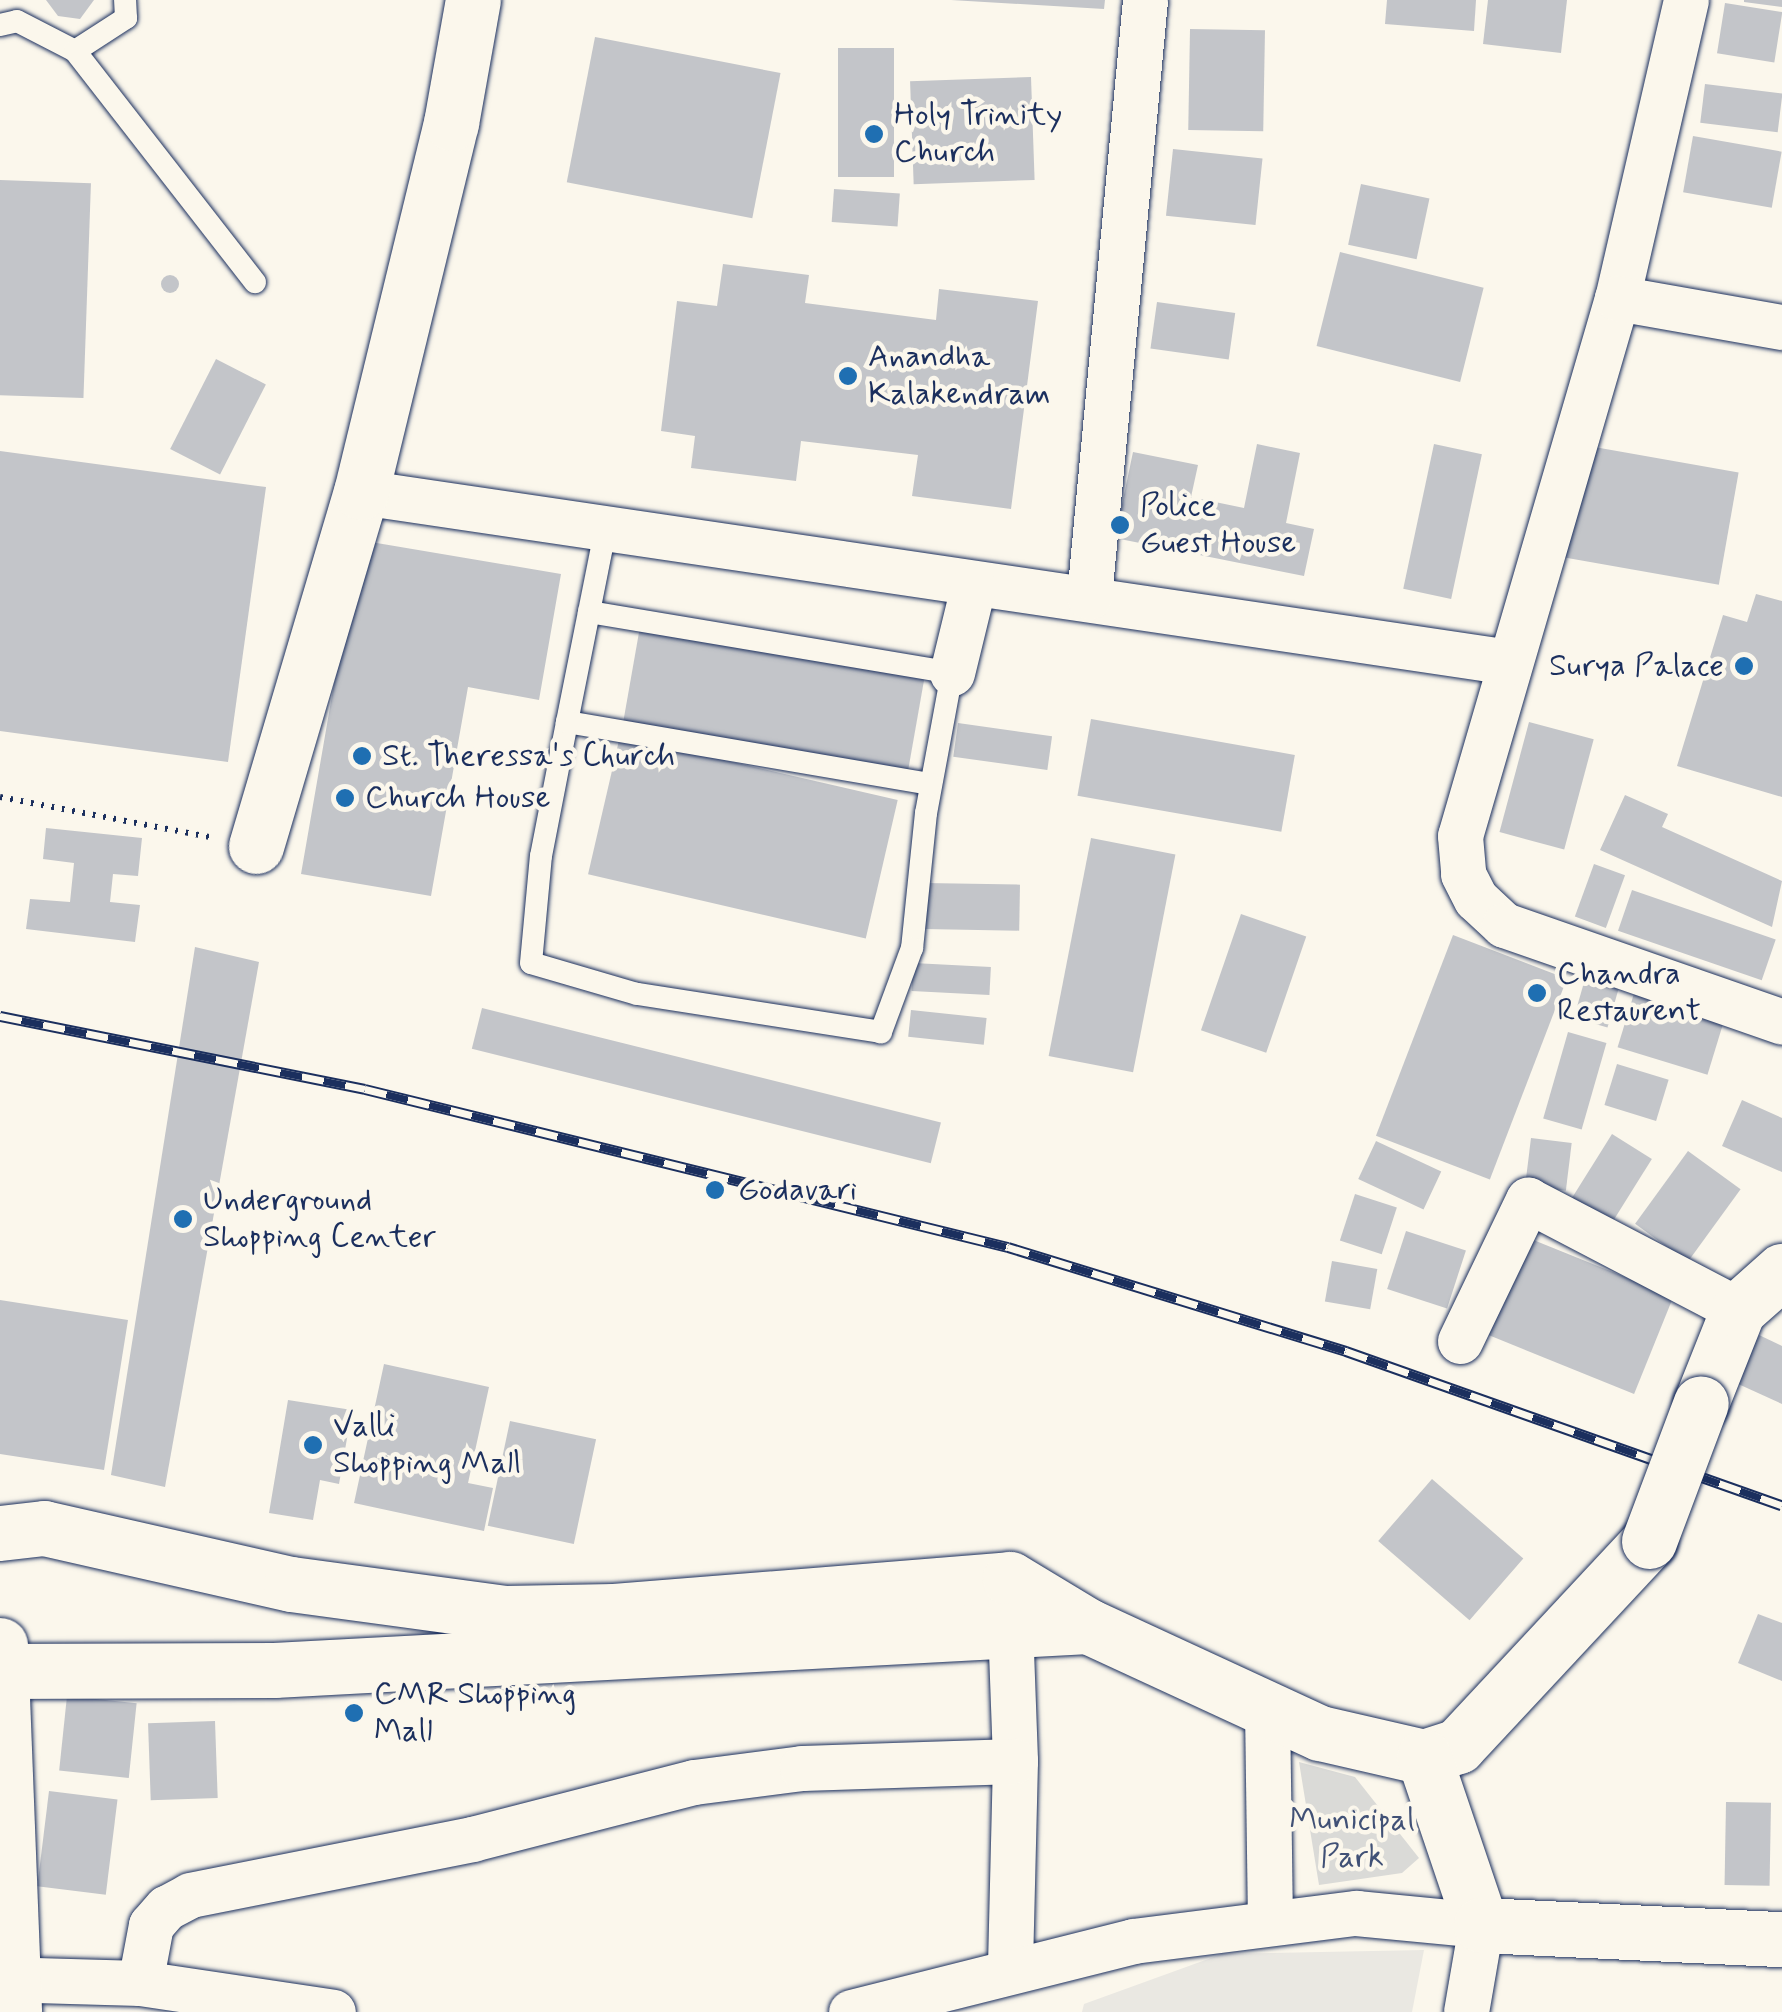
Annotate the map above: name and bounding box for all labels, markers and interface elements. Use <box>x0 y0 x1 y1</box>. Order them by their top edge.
place label: Holy Trinity Church <box>894 97 1062 172</box>
marker: Holy Trinity Church <box>863 123 885 145</box>
place label: Anandha Kalakendram <box>868 339 1050 414</box>
marker: Anandha Kalakendram <box>837 365 859 387</box>
place label: Police Guest House <box>1140 488 1296 563</box>
marker: Police Guest House <box>1109 514 1131 536</box>
place label: Surya Palace <box>1553 647 1724 685</box>
marker: Surya Palace <box>1733 655 1755 677</box>
place label: St. Theressa's Church <box>382 737 683 775</box>
marker: St. Theressa's Church <box>351 745 373 767</box>
place label: Church House <box>365 779 550 817</box>
marker: Church House <box>334 787 356 809</box>
place label: Chandra Restaurent <box>1557 956 1701 1031</box>
marker: Chandra Restaurent <box>1526 982 1548 1004</box>
place label: Godavari <box>738 1171 857 1209</box>
marker: Godavari <box>702 1177 728 1203</box>
place label: Underground Shopping Center <box>203 1182 430 1257</box>
marker: Underground Shopping Center <box>172 1208 194 1230</box>
place label: Valli Shopping Mall <box>333 1408 519 1483</box>
marker: Valli Shopping Mall <box>302 1434 324 1456</box>
place label: CMR Shopping Mall <box>374 1676 576 1751</box>
marker: CMR Shopping Mall <box>343 1702 365 1724</box>
park label: Municipal Park <box>1289 1802 1415 1877</box>

